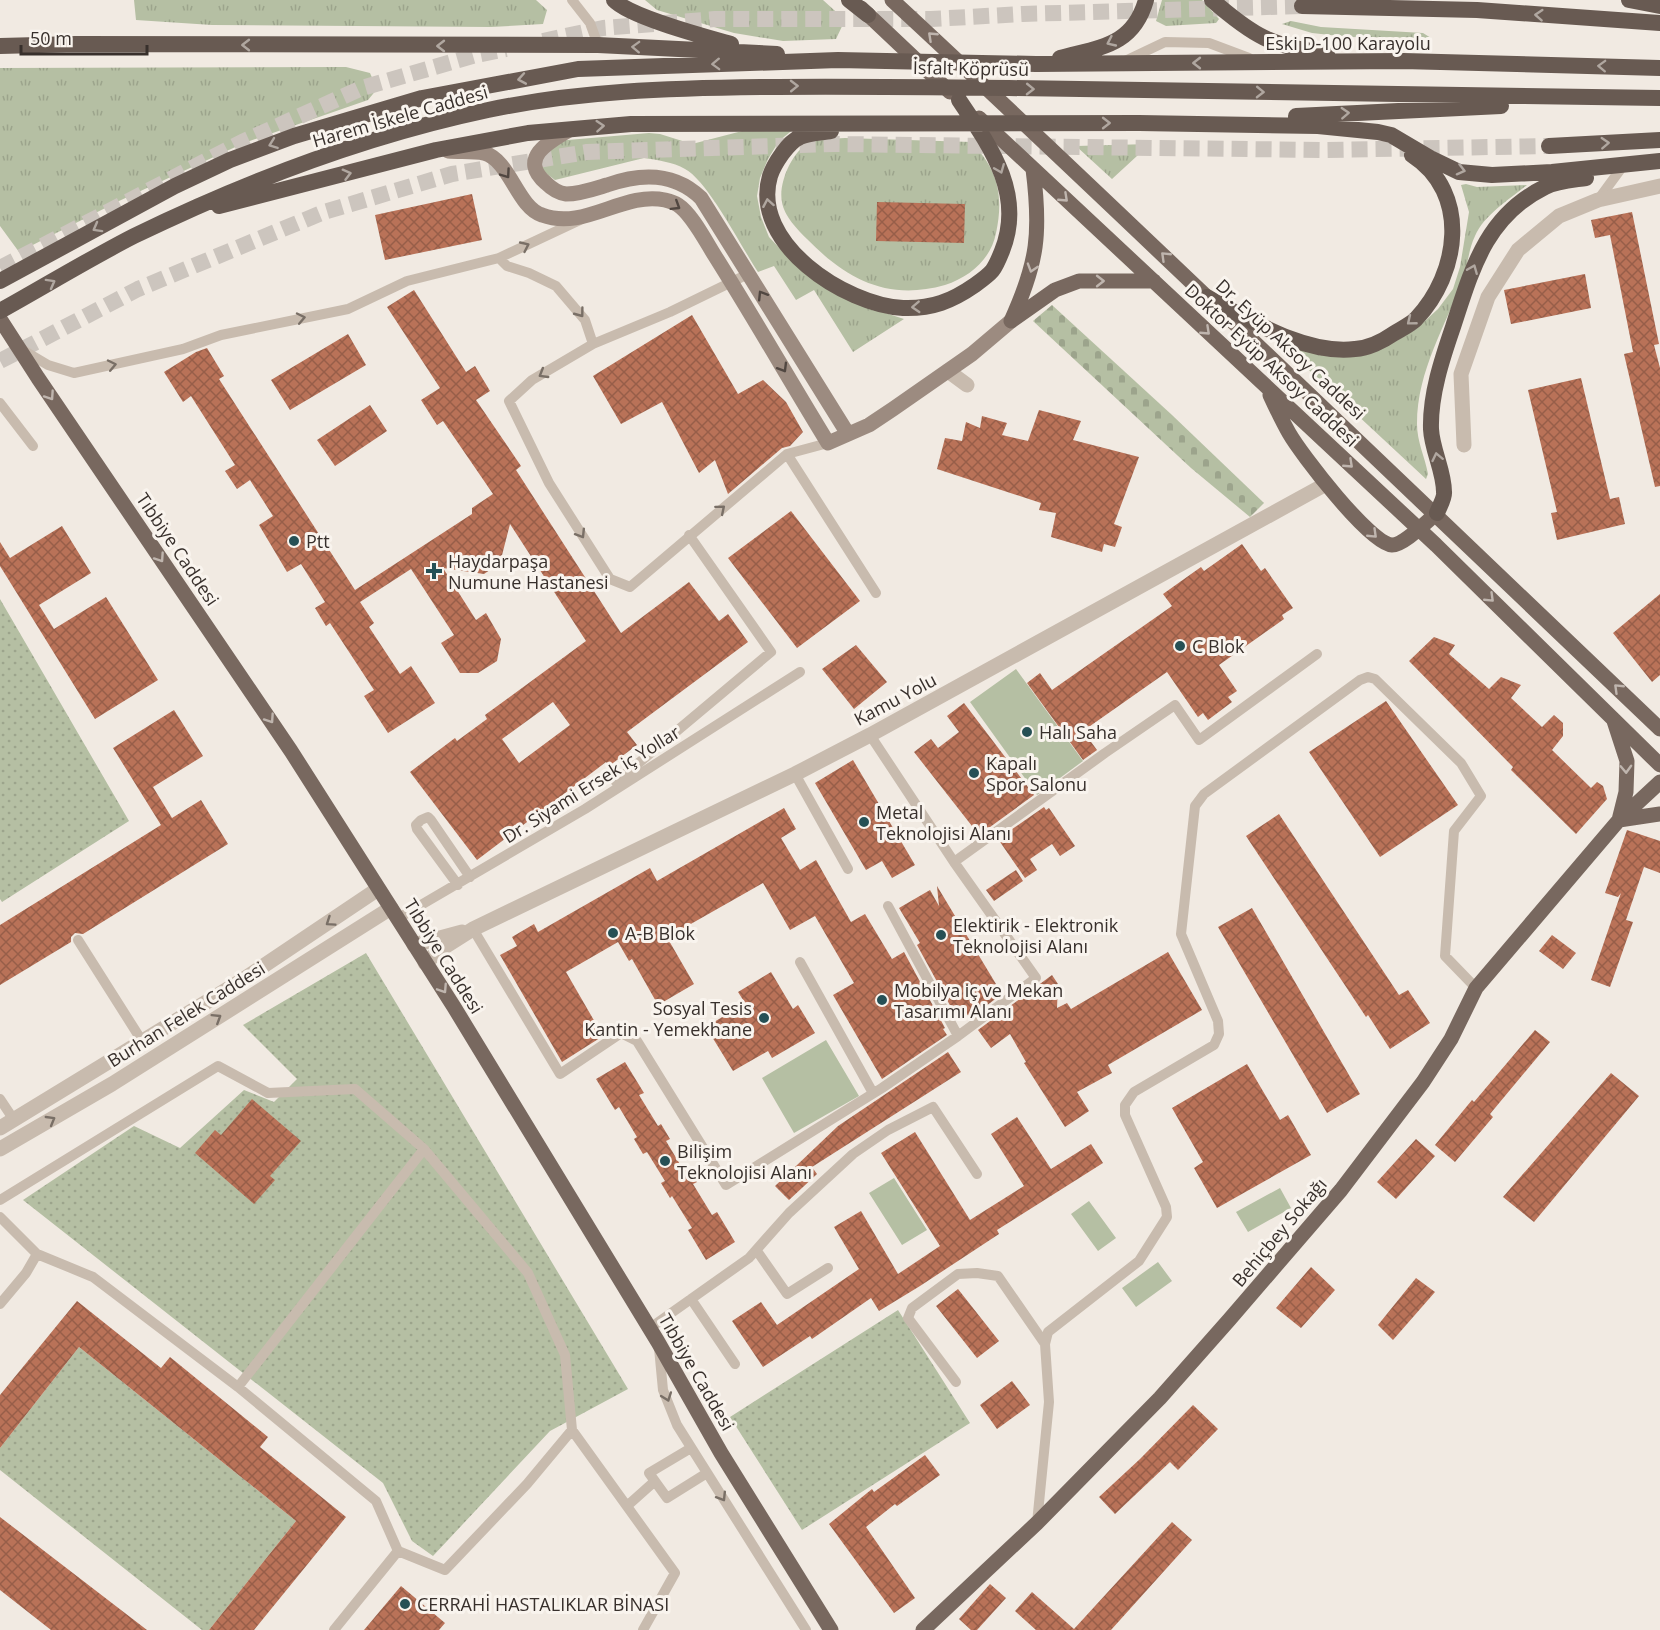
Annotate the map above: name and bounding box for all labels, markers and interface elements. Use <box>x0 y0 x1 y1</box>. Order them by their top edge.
one-way arrow <box>1534 8 1543 21</box>
scale bar <box>21 18 147 56</box>
text: 50 m <box>30 26 72 50</box>
street label: Eski D-100 Karayolu <box>1265 31 1431 55</box>
one-way arrow <box>928 32 938 43</box>
one-way arrow <box>1106 35 1117 47</box>
one-way arrow <box>242 39 251 51</box>
one-way arrow <box>437 40 446 52</box>
one-way arrow <box>632 40 641 53</box>
street label: İsfalt Köprüsü <box>913 55 1029 81</box>
one-way arrow <box>1192 57 1201 69</box>
one-way arrow <box>712 58 721 71</box>
one-way arrow <box>1597 60 1606 72</box>
one-way arrow <box>517 72 527 85</box>
street label: Harem İskele Caddesi <box>310 79 490 153</box>
one-way arrow <box>790 80 799 92</box>
one-way arrow <box>1025 83 1034 95</box>
one-way arrow <box>1255 86 1264 99</box>
one-way arrow <box>1340 107 1349 120</box>
one-way arrow <box>1102 117 1111 129</box>
one-way arrow <box>596 120 605 133</box>
one-way arrow <box>268 136 279 149</box>
one-way arrow <box>1600 137 1609 150</box>
one-way arrow <box>993 162 1005 173</box>
one-way arrow <box>1456 163 1466 176</box>
one-way arrow <box>499 168 510 179</box>
one-way arrow <box>341 169 352 181</box>
one-way arrow <box>1057 190 1068 201</box>
one-way arrow <box>762 198 775 208</box>
one-way arrow <box>670 199 681 210</box>
one-way arrow <box>93 221 103 232</box>
one-way arrow <box>518 241 529 253</box>
one-way arrow <box>1162 253 1173 264</box>
one-way arrow <box>1027 262 1039 273</box>
one-way arrow <box>1466 264 1478 275</box>
street label: Dr. Eyüp Aksoy Caddesi <box>1211 273 1371 425</box>
one-way arrow <box>1096 275 1105 287</box>
street label: Doktor Eyüp Aksoy Caddesi <box>1180 278 1364 452</box>
one-way arrow <box>45 279 55 290</box>
one-way arrow <box>757 291 769 301</box>
one-way arrow <box>911 301 920 314</box>
one-way arrow <box>572 307 583 318</box>
one-way arrow <box>295 312 305 325</box>
one-way arrow <box>1407 314 1418 325</box>
one-way arrow <box>1200 324 1210 335</box>
one-way arrow <box>106 359 116 372</box>
one-way arrow <box>775 362 787 372</box>
one-way arrow <box>539 367 549 378</box>
one-way arrow <box>43 390 54 401</box>
one-way arrow <box>1432 452 1445 462</box>
one-way arrow <box>1342 457 1353 468</box>
street label: Tıbbiye Caddesi <box>131 488 225 610</box>
one-way arrow <box>714 505 725 516</box>
one-way arrow <box>574 527 585 538</box>
one-way arrow <box>1366 527 1377 538</box>
place label: Ptt <box>306 529 330 553</box>
marker: Ptt <box>287 534 301 548</box>
place label: Haydarpaşa Numune Hastanesi <box>448 549 609 594</box>
one-way arrow <box>153 551 164 562</box>
marker: Haydarpaşa Numune Hastanesi <box>425 562 443 580</box>
one-way arrow <box>1483 591 1494 602</box>
place label: C Blok <box>1192 634 1245 658</box>
marker: C Blok <box>1173 639 1187 653</box>
street label: Kamu Yolu <box>850 667 940 731</box>
one-way arrow <box>1614 684 1624 695</box>
one-way arrow <box>263 712 274 723</box>
street label: Dr. Siyami Ersek iç Yollar <box>498 719 685 848</box>
place label: Halı Saha <box>1039 720 1117 744</box>
marker: Halı Saha <box>1020 725 1034 739</box>
place label: Kapalı Spor Salonu <box>986 751 1087 796</box>
one-way arrow <box>1620 764 1633 773</box>
marker: Kapalı Spor Salonu <box>967 766 981 780</box>
place label: Metal Teknolojisi Alanı <box>876 800 1011 845</box>
marker: Metal Teknolojisi Alanı <box>857 815 871 829</box>
street label: Tıbbiye Caddesi <box>399 894 489 1018</box>
place label: Elektirik - Elektronik Teknolojisi Alanı <box>953 913 1119 958</box>
one-way arrow <box>326 914 336 926</box>
place label: A-B Blok <box>625 921 695 945</box>
marker: A-B Blok <box>606 926 620 940</box>
marker: Elektirik - Elektronik Teknolojisi Alanı <box>934 928 948 942</box>
street label: Burhan Felek Caddesi <box>103 956 269 1072</box>
place label: Mobilya iç ve Mekan Tasarımı Alanı <box>894 978 1063 1023</box>
one-way arrow <box>435 983 447 993</box>
marker: Mobilya iç ve Mekan Tasarımı Alanı <box>875 993 889 1007</box>
place label: Sosyal Tesis Kantin - Yemekhane <box>584 996 752 1041</box>
marker: Sosyal Tesis Kantin - Yemekhane <box>757 1011 771 1025</box>
one-way arrow <box>210 1014 221 1025</box>
one-way arrow <box>44 1116 55 1127</box>
place label: Bilişim Teknolojisi Alanı <box>677 1139 812 1184</box>
marker: Bilişim Teknolojisi Alanı <box>658 1154 672 1168</box>
street label: Behiçbey Sokağı <box>1226 1172 1332 1292</box>
street label: Tıbbiye Caddesi <box>654 1309 740 1435</box>
one-way arrow <box>659 1392 672 1402</box>
one-way arrow <box>715 1491 727 1501</box>
place label: CERRAHİ HASTALIKLAR BİNASI <box>417 1592 669 1616</box>
marker: CERRAHİ HASTALIKLAR BİNASI <box>398 1597 412 1611</box>

